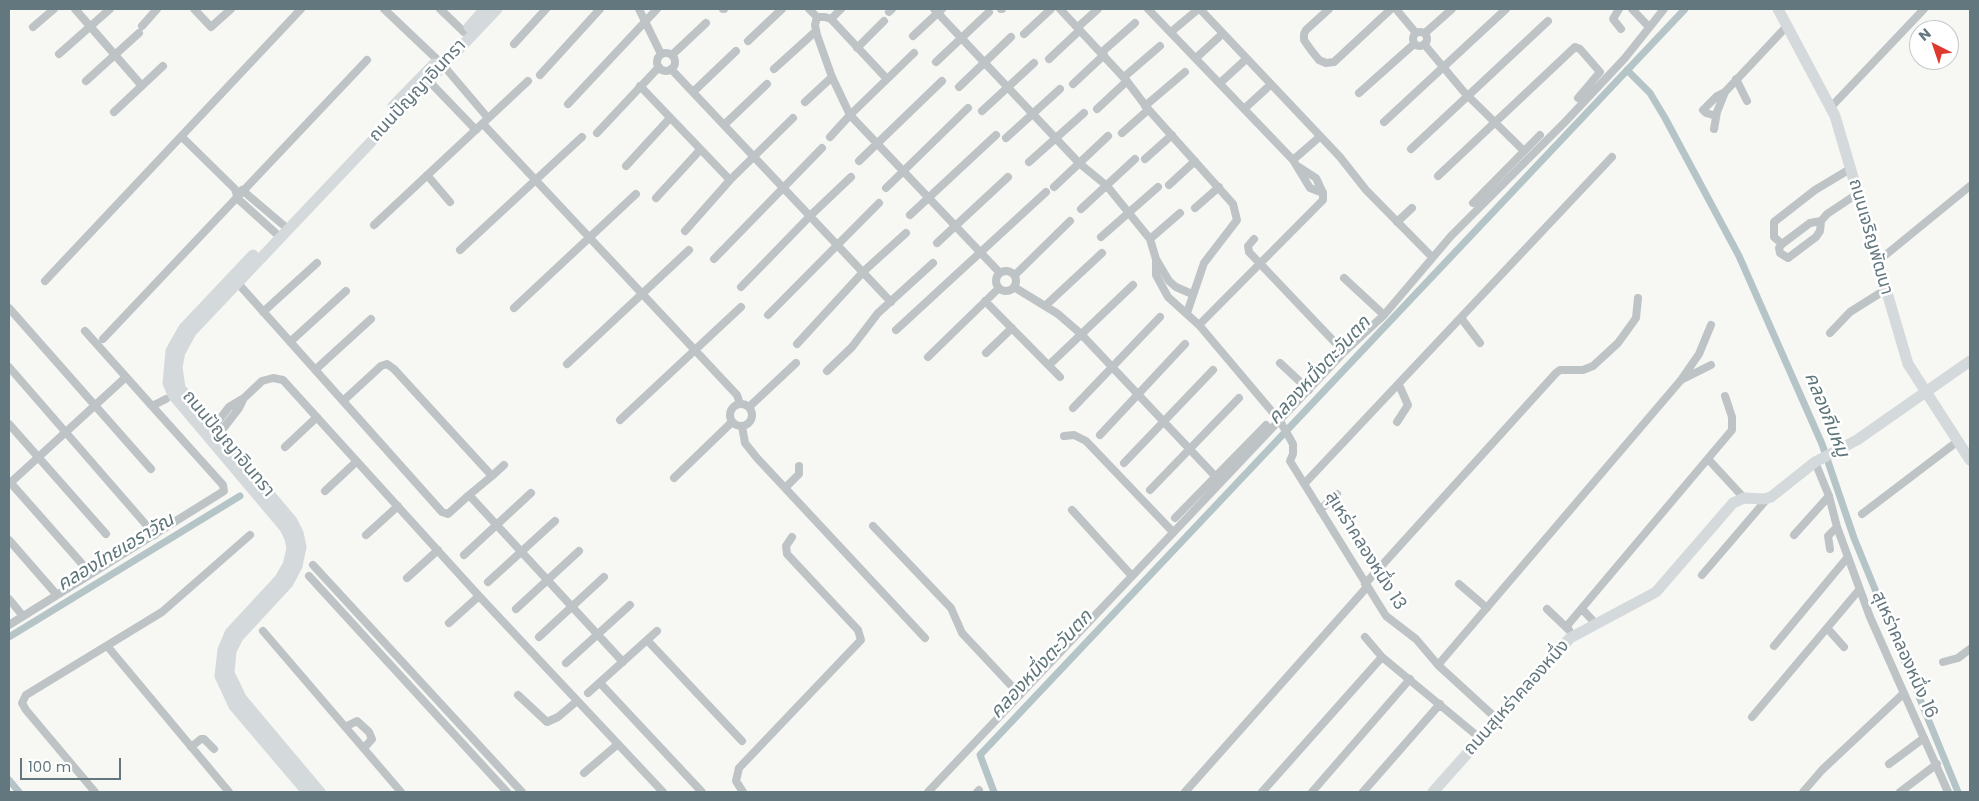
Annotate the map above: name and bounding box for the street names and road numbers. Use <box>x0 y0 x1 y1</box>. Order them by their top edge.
street label: ถนนปัญญาอินทรา <box>365 35 471 147</box>
street label: ถนนเจริญพัฒนา <box>1843 177 1897 297</box>
street label: ถนนปัญญาอินทรา <box>177 386 279 502</box>
street label: สุเหร่าคลองหนึ่ง 13 <box>1320 488 1410 614</box>
street label: สุเหร่าคลองหนึ่ง 16 <box>1866 588 1942 722</box>
street label: ถนนสุเหร่าคลองหนึ่ง <box>1460 636 1574 760</box>

